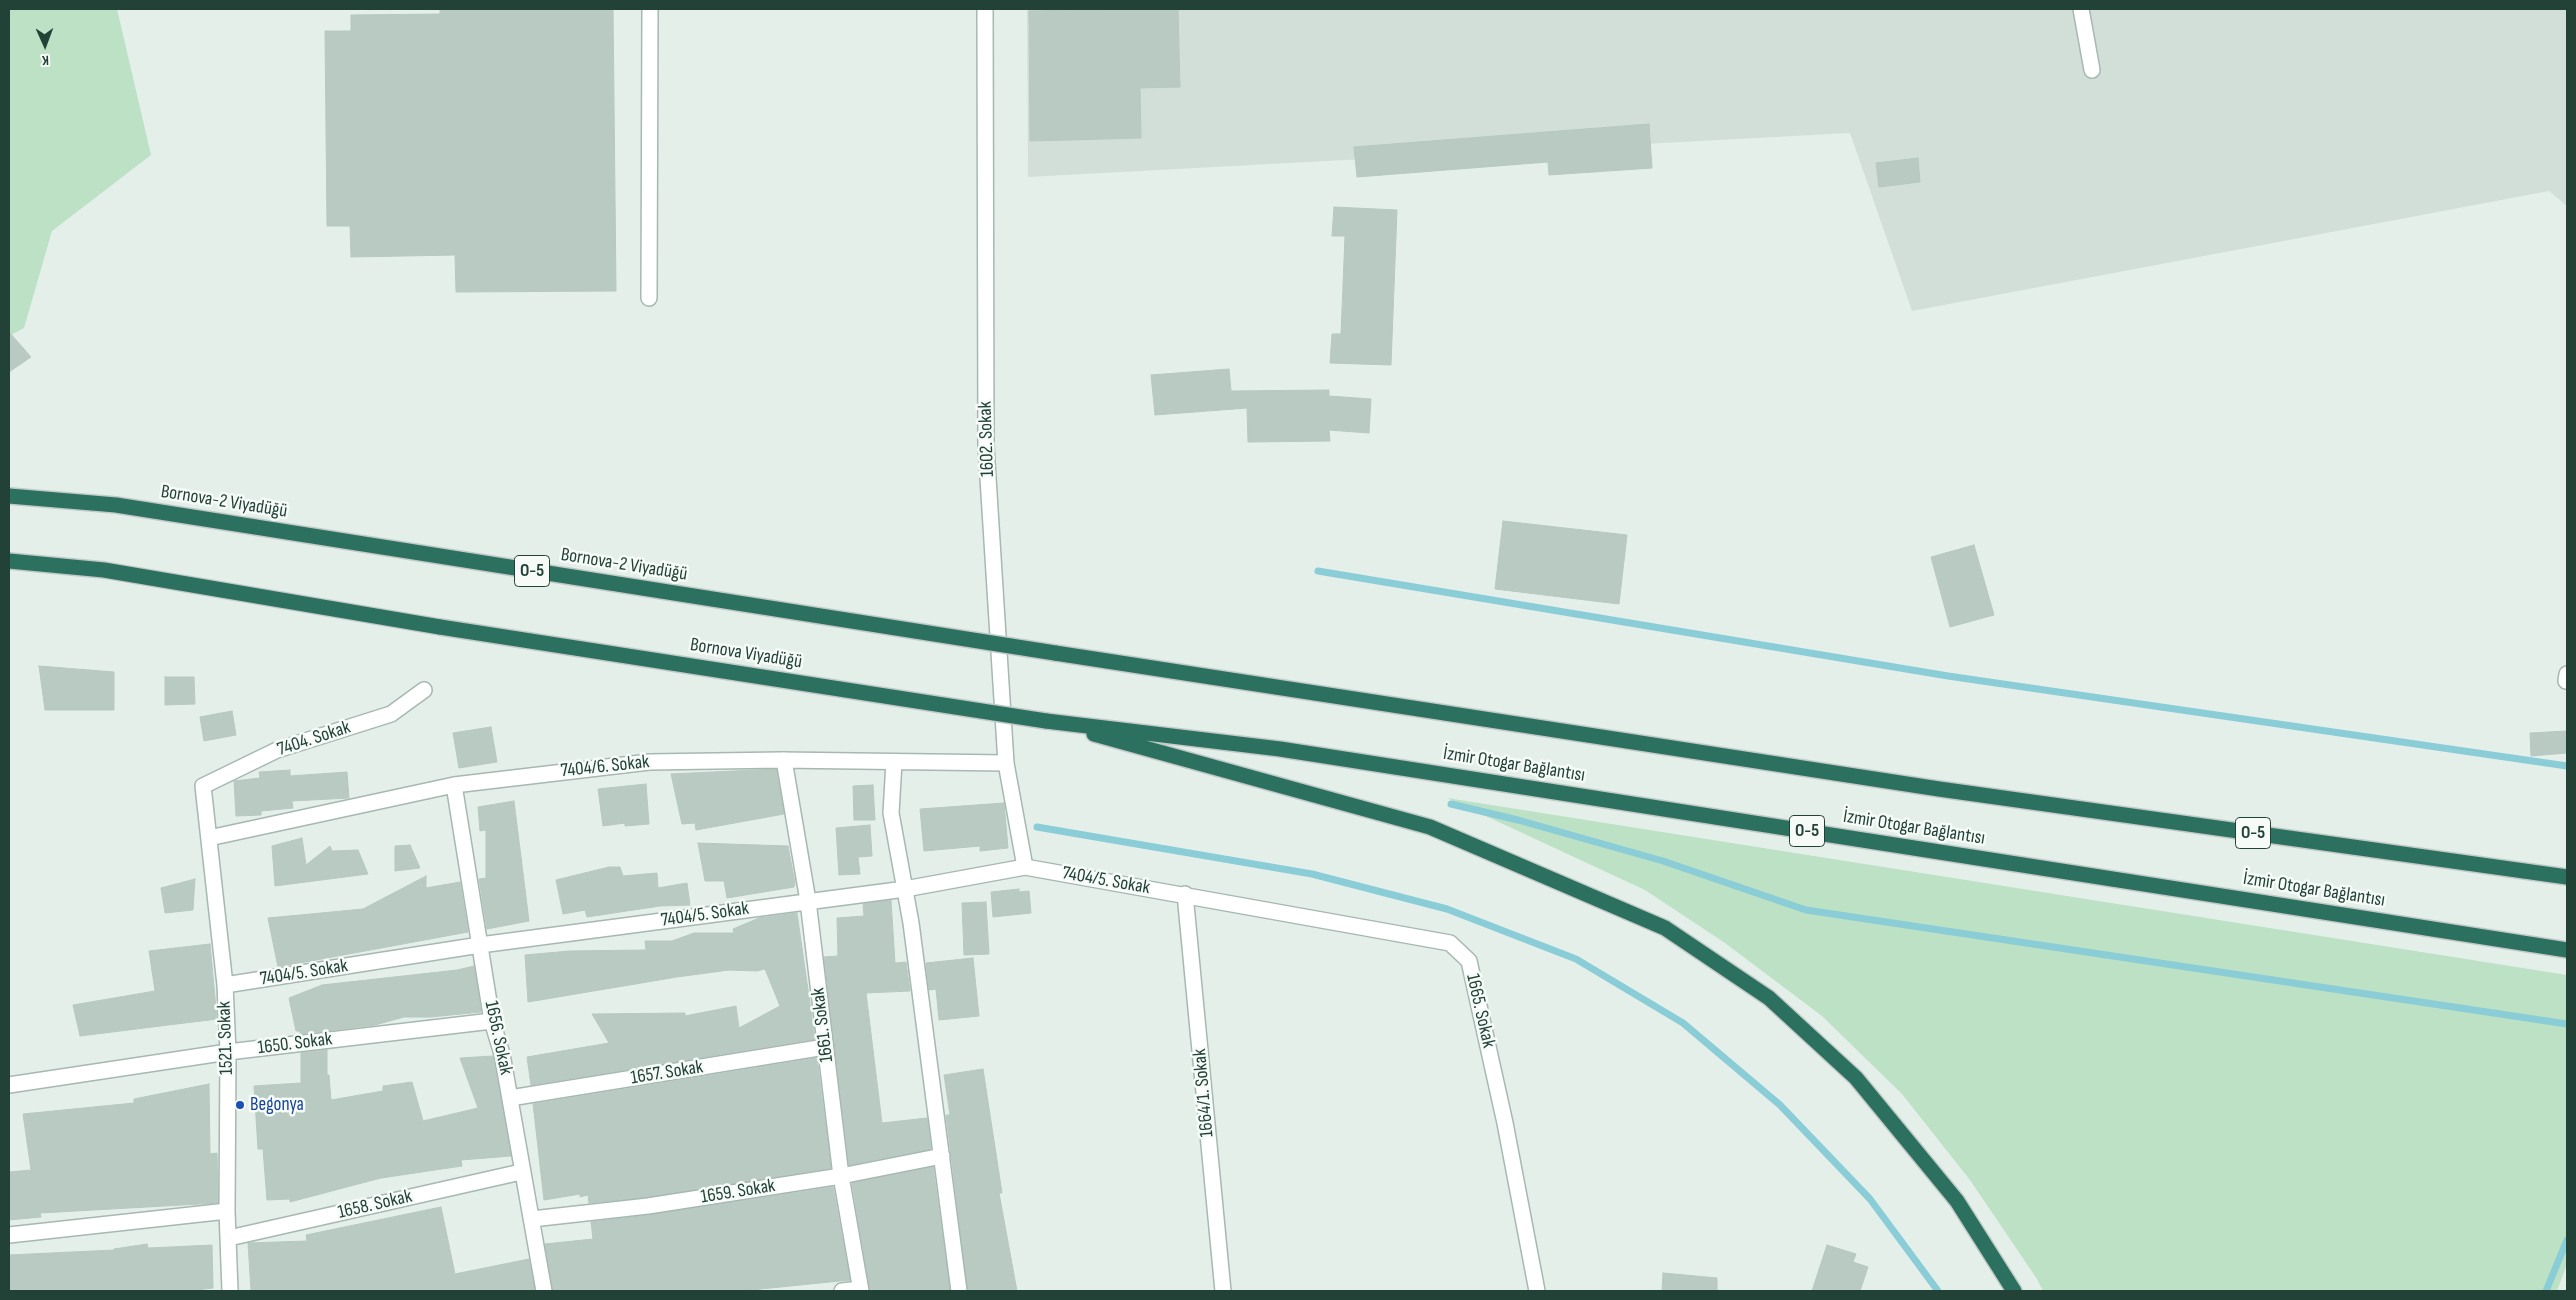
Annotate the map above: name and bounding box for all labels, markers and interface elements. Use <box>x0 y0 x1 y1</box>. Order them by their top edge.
north arrow <box>20 20 70 70</box>
text: K <box>42 52 49 69</box>
street label: 1602. Sokak <box>974 401 1000 477</box>
street label: Bornova-2 Viyadüğü <box>159 481 289 523</box>
street label: Bornova-2 Viyadüğü <box>559 544 689 586</box>
road number: O-5 <box>514 556 550 586</box>
street label: Bornova Viyadüğü <box>688 634 804 674</box>
street label: 7404. Sokak <box>275 717 353 761</box>
street label: İzmir Otogar Bağlantısı <box>1442 743 1586 787</box>
street label: 7404/6. Sokak <box>560 751 650 783</box>
street label: İzmir Otogar Bağlantısı <box>1842 806 1986 850</box>
road number: O-5 <box>1790 816 1824 846</box>
road number: O-5 <box>2236 818 2270 848</box>
street label: 7404/5. Sokak <box>1060 862 1152 900</box>
street label: İzmir Otogar Bağlantısı <box>2242 868 2386 912</box>
street label: 7404/5. Sokak <box>660 898 750 932</box>
street label: 7404/5. Sokak <box>258 955 350 991</box>
street label: 1665. Sokak <box>1460 972 1500 1050</box>
street label: 1661. Sokak <box>807 986 839 1064</box>
street label: 1656. Sokak <box>479 999 517 1077</box>
street label: 1521. Sokak <box>213 1001 239 1075</box>
street label: 1650. Sokak <box>256 1028 334 1060</box>
street label: 1664/1. Sokak <box>1189 1048 1219 1138</box>
street label: 1657. Sokak <box>629 1056 705 1090</box>
place label: Begonya <box>250 1094 304 1116</box>
marker: Begonya <box>234 1099 246 1111</box>
street label: 1659. Sokak <box>699 1175 777 1209</box>
street label: 1658. Sokak <box>336 1185 414 1225</box>

